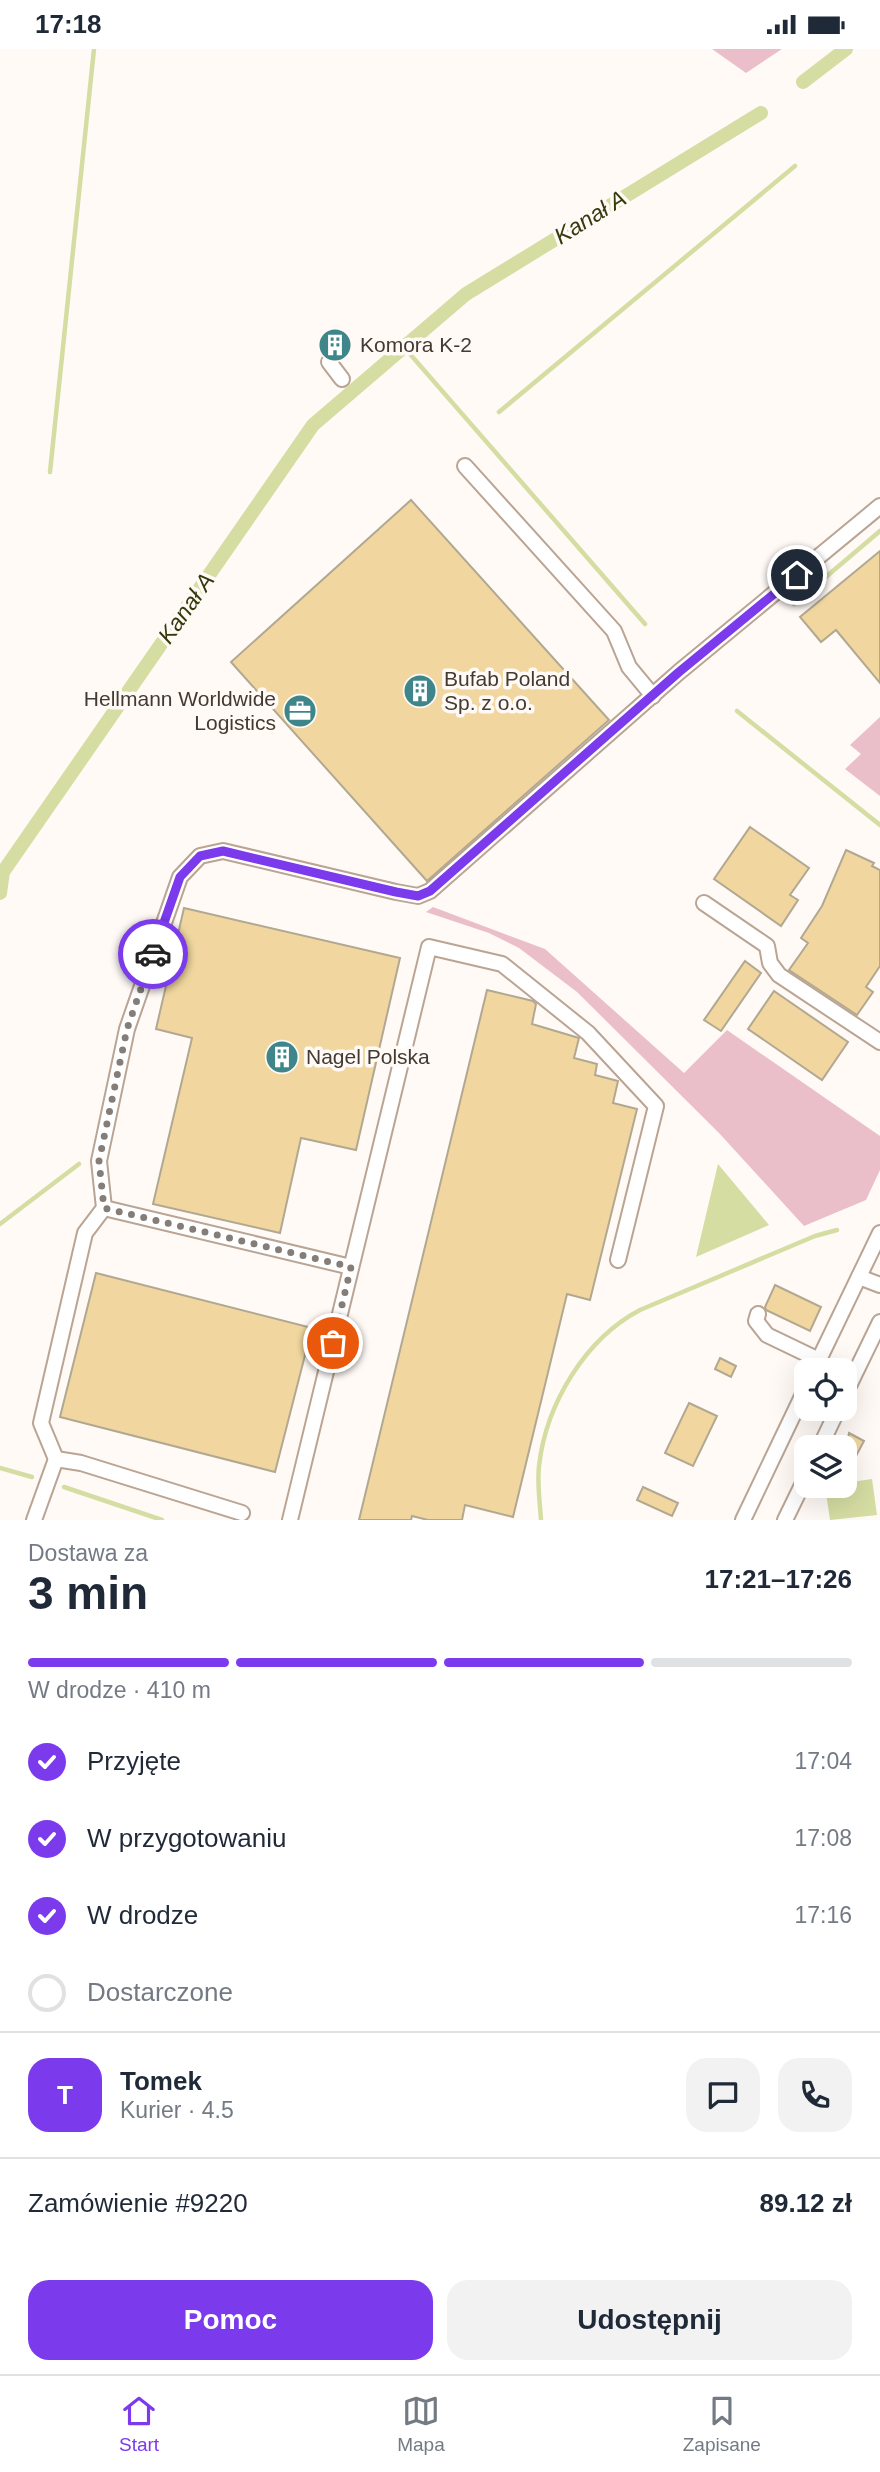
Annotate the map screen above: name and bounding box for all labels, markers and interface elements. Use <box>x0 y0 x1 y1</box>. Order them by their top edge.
text: 17:18 <box>35 9 102 39</box>
water label: Kanał A <box>549 185 631 249</box>
building icon: Komora K-2 <box>316 326 354 364</box>
place label: Komora K-2 <box>360 333 472 356</box>
pin <box>767 545 827 605</box>
icon: home <box>778 556 816 594</box>
water label: Kanał A <box>152 568 220 648</box>
place label: Bufab Poland Sp. z o.o. <box>444 667 570 714</box>
building icon: Bufab Poland Sp. z o.o. <box>401 672 439 710</box>
place label: Hellmann Worldwide Logistics <box>84 687 276 734</box>
office icon: Hellmann Worldwide Logistics <box>281 692 319 730</box>
courier <box>118 919 188 989</box>
icon: car <box>134 935 172 973</box>
building icon: Nagel Polska <box>263 1038 301 1076</box>
place label: Nagel Polska <box>306 1045 430 1068</box>
pin <box>303 1313 363 1373</box>
icon: bag <box>314 1324 352 1362</box>
map controls <box>794 1358 857 1498</box>
button: locate <box>794 1358 857 1421</box>
button: layers <box>794 1435 857 1498</box>
text: Dostawa za <box>28 1540 148 1566</box>
text: 17:21–17:26 <box>705 1564 852 1594</box>
text: 3 min <box>28 1567 148 1619</box>
text: W drodze · 410 m <box>28 1677 211 1703</box>
icon: check <box>28 1743 66 1781</box>
text: Przyjęte <box>87 1746 181 1776</box>
text: 17:04 <box>794 1748 852 1774</box>
icon: check <box>28 1820 66 1858</box>
text: W przygotowaniu <box>87 1823 286 1853</box>
text: 17:08 <box>794 1825 852 1851</box>
icon: check <box>28 1897 66 1935</box>
text: W drodze <box>87 1900 198 1930</box>
text: 17:16 <box>794 1902 852 1928</box>
text: Dostarczone <box>87 1977 233 2007</box>
button: chat <box>686 2058 760 2132</box>
button: phone <box>778 2058 852 2132</box>
text: Tomek <box>120 2066 202 2096</box>
text: T <box>57 2080 73 2110</box>
text: Kurier · 4.5 <box>120 2097 234 2123</box>
text: Zamówienie #9220 <box>28 2188 248 2218</box>
text: 89.12 zł <box>759 2188 852 2218</box>
button: Pomoc <box>28 2280 433 2360</box>
button: Udostępnij <box>447 2280 852 2360</box>
tab: Start <box>119 2392 159 2456</box>
tab: Mapa <box>397 2392 445 2456</box>
tab: Zapisane <box>683 2392 761 2456</box>

